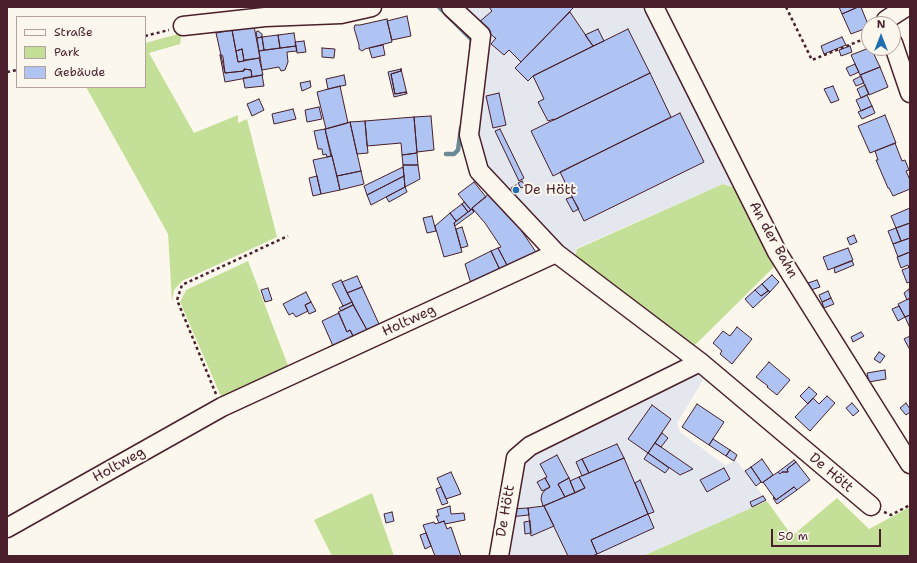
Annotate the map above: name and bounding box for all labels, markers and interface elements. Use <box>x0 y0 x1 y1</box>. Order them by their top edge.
legend <box>16 16 146 88</box>
north arrow <box>861 16 901 56</box>
text: N <box>877 17 885 32</box>
text: Straße <box>54 24 93 40</box>
text: Park <box>54 44 80 60</box>
text: Gebäude <box>54 64 105 80</box>
place label: De Hött <box>524 182 576 198</box>
marker: De Hött <box>511 185 521 195</box>
street label: An der Bahn <box>745 199 801 281</box>
street label: Holtweg <box>380 301 438 341</box>
street label: Holtweg <box>90 444 148 486</box>
street label: De Hött <box>806 450 856 496</box>
street label: De Hött <box>493 484 519 538</box>
scale bar <box>773 521 883 547</box>
text: 50 m <box>778 528 808 544</box>

